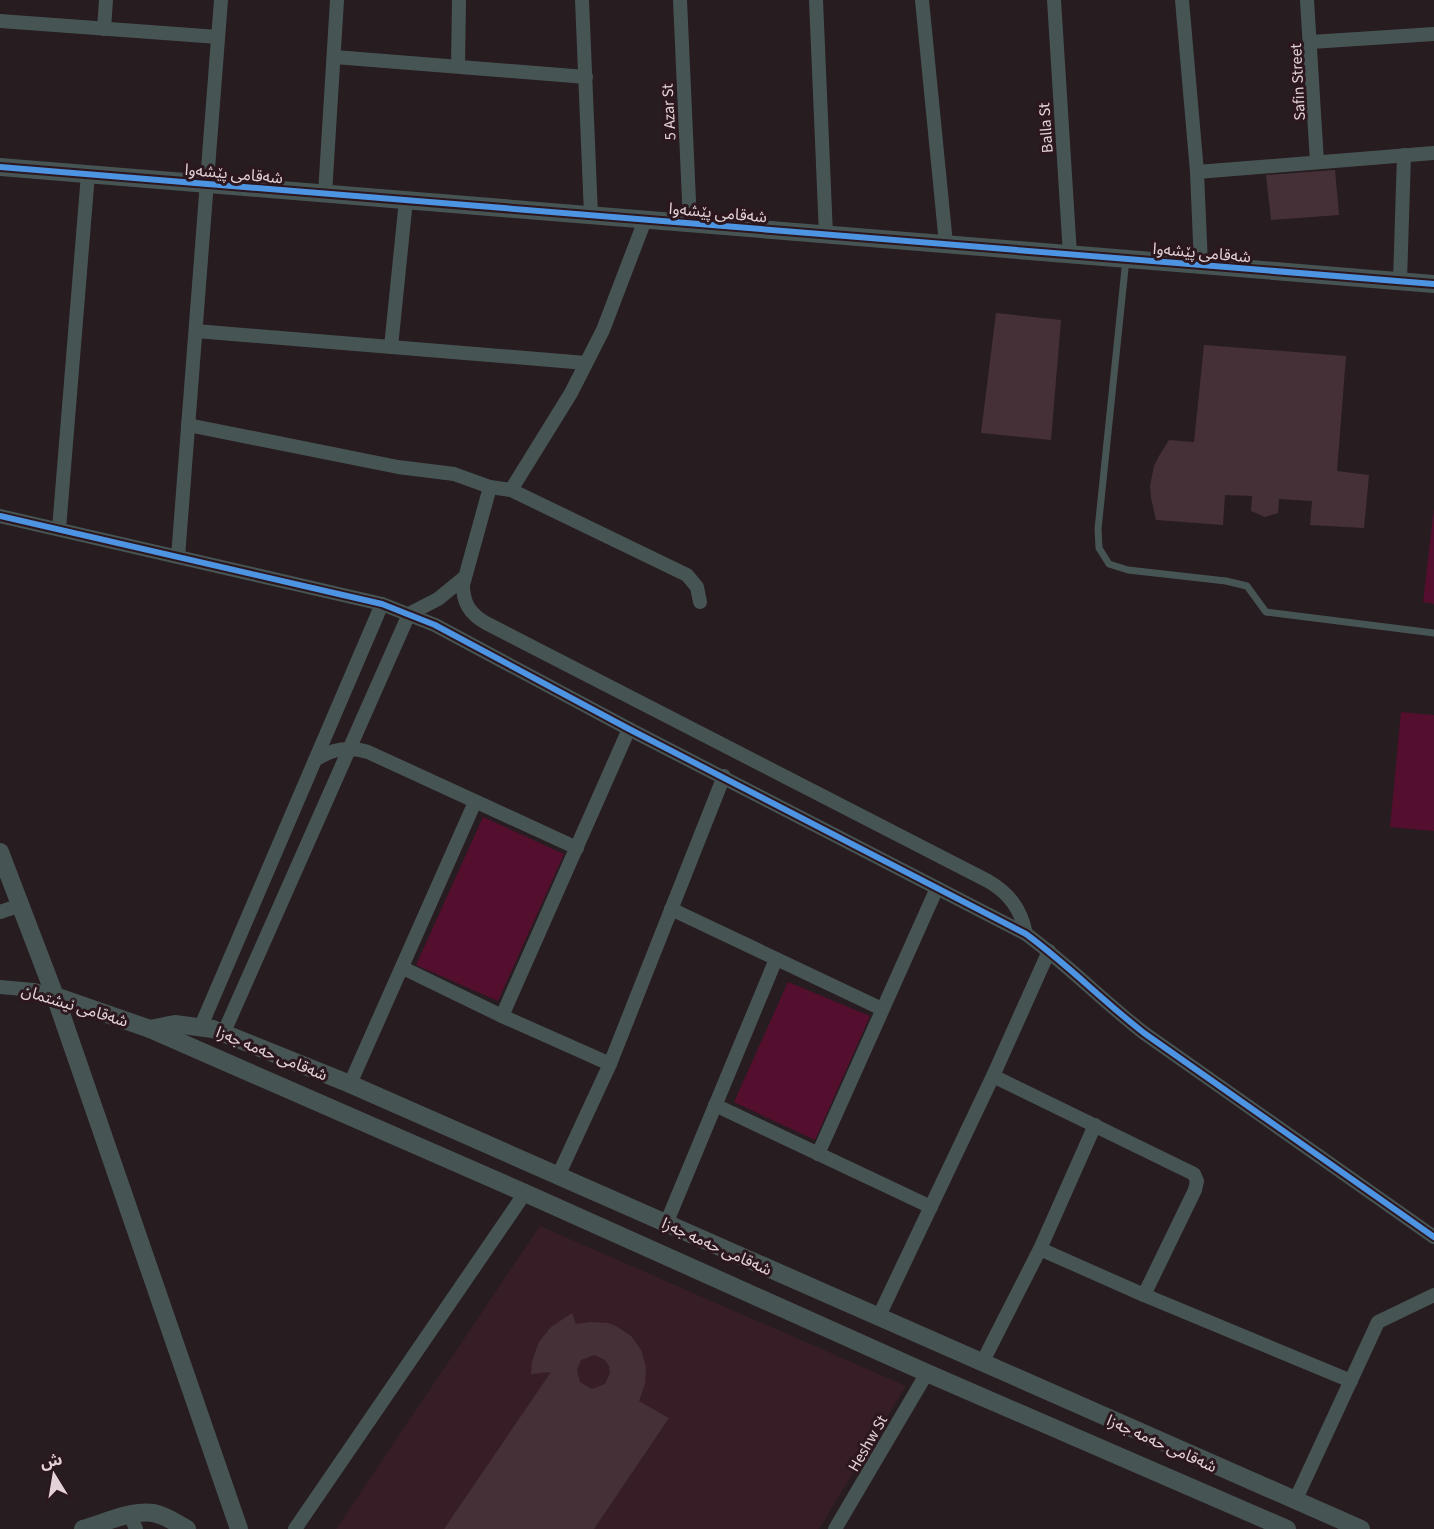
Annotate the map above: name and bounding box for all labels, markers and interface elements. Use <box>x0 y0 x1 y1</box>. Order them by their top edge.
street label: Safin Street <box>1285 42 1311 121</box>
street label: 5 Azar St <box>656 82 681 141</box>
street label: Balla St <box>1033 101 1059 154</box>
street label: شەقامی پێشەوا <box>184 159 284 189</box>
street label: شەقامی پێشەوا <box>668 198 768 228</box>
street label: شەقامی پێشەوا <box>1152 238 1252 268</box>
street label: شەقامی نیشتمان <box>19 979 131 1033</box>
street label: شەقامی حەمە جەزا <box>213 1022 331 1086</box>
street label: شەقامی حەمە جەزا <box>658 1213 775 1281</box>
street label: شەقامی حەمە جەزا <box>1103 1410 1220 1478</box>
street label: Heshw St <box>843 1411 893 1476</box>
north arrow <box>24 1445 84 1505</box>
text: ش <box>38 1448 64 1474</box>

